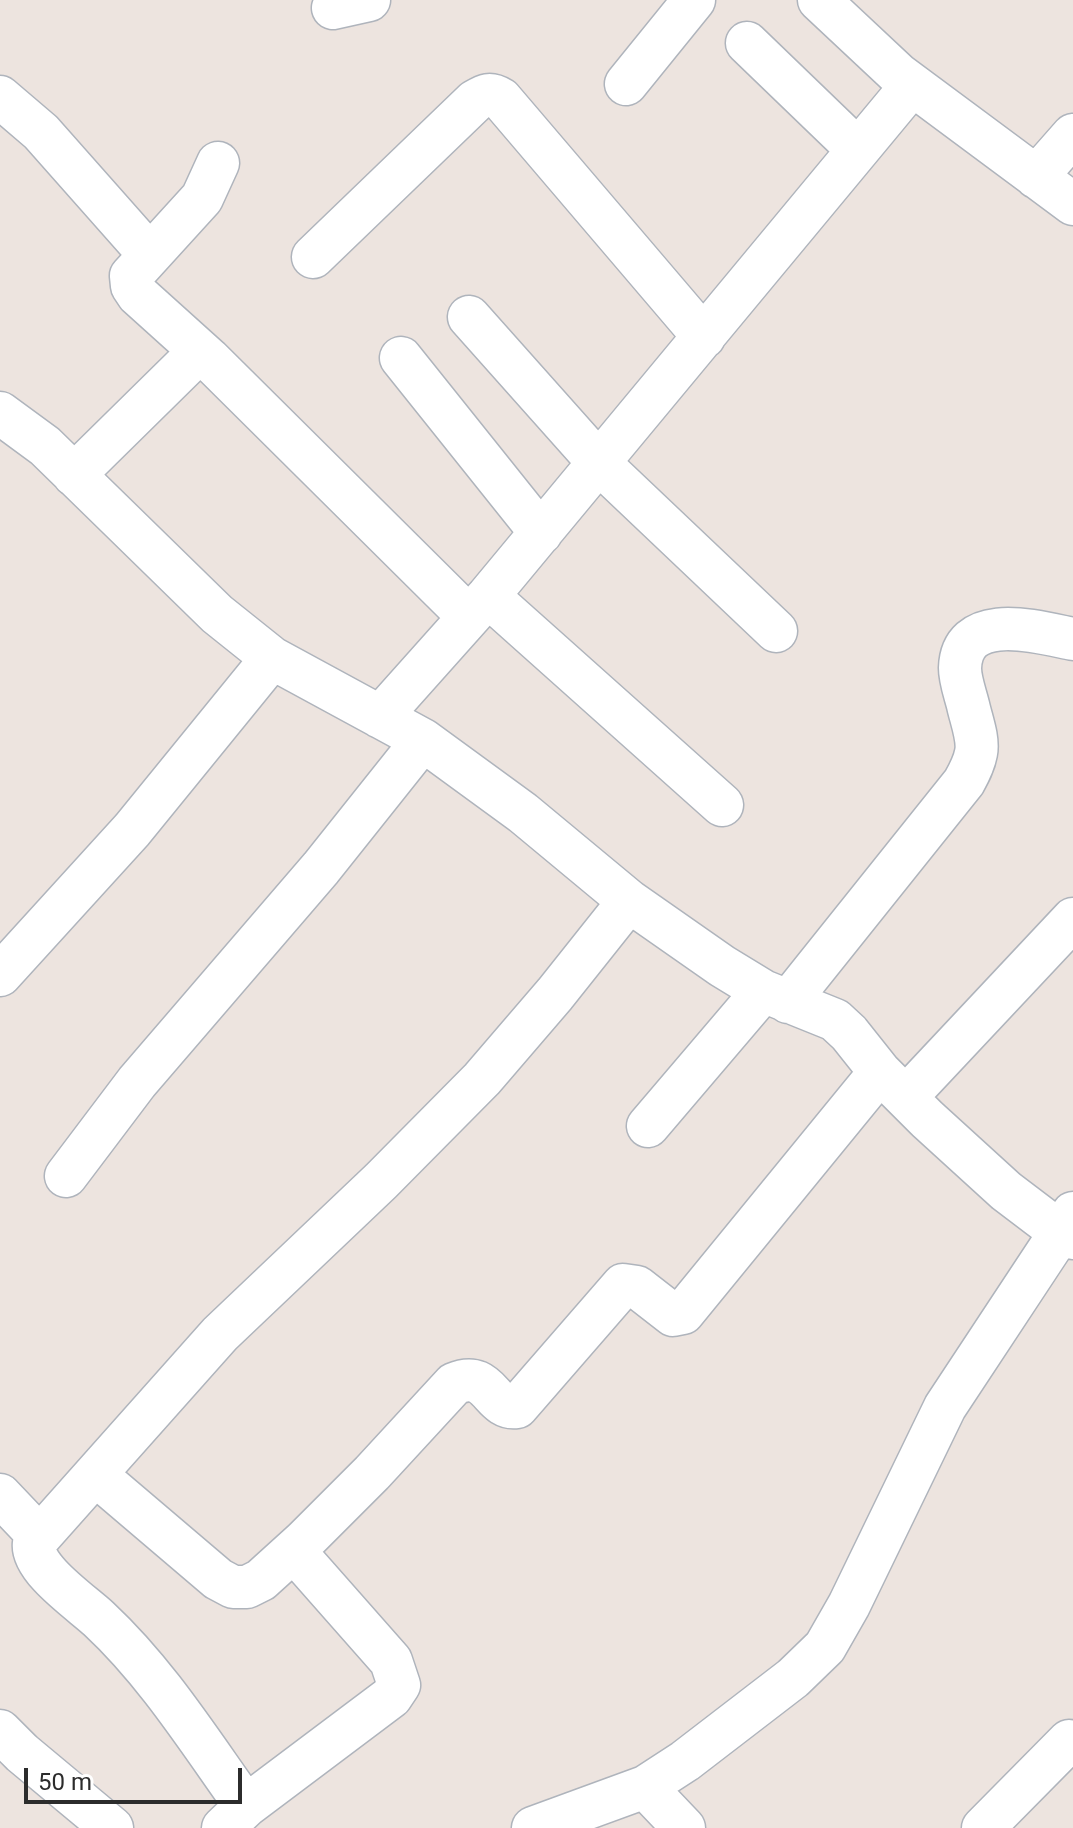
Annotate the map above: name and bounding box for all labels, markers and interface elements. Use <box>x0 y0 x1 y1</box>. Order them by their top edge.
scale bar <box>28 1752 246 1802</box>
text: 50 m <box>38 1768 92 1796</box>

